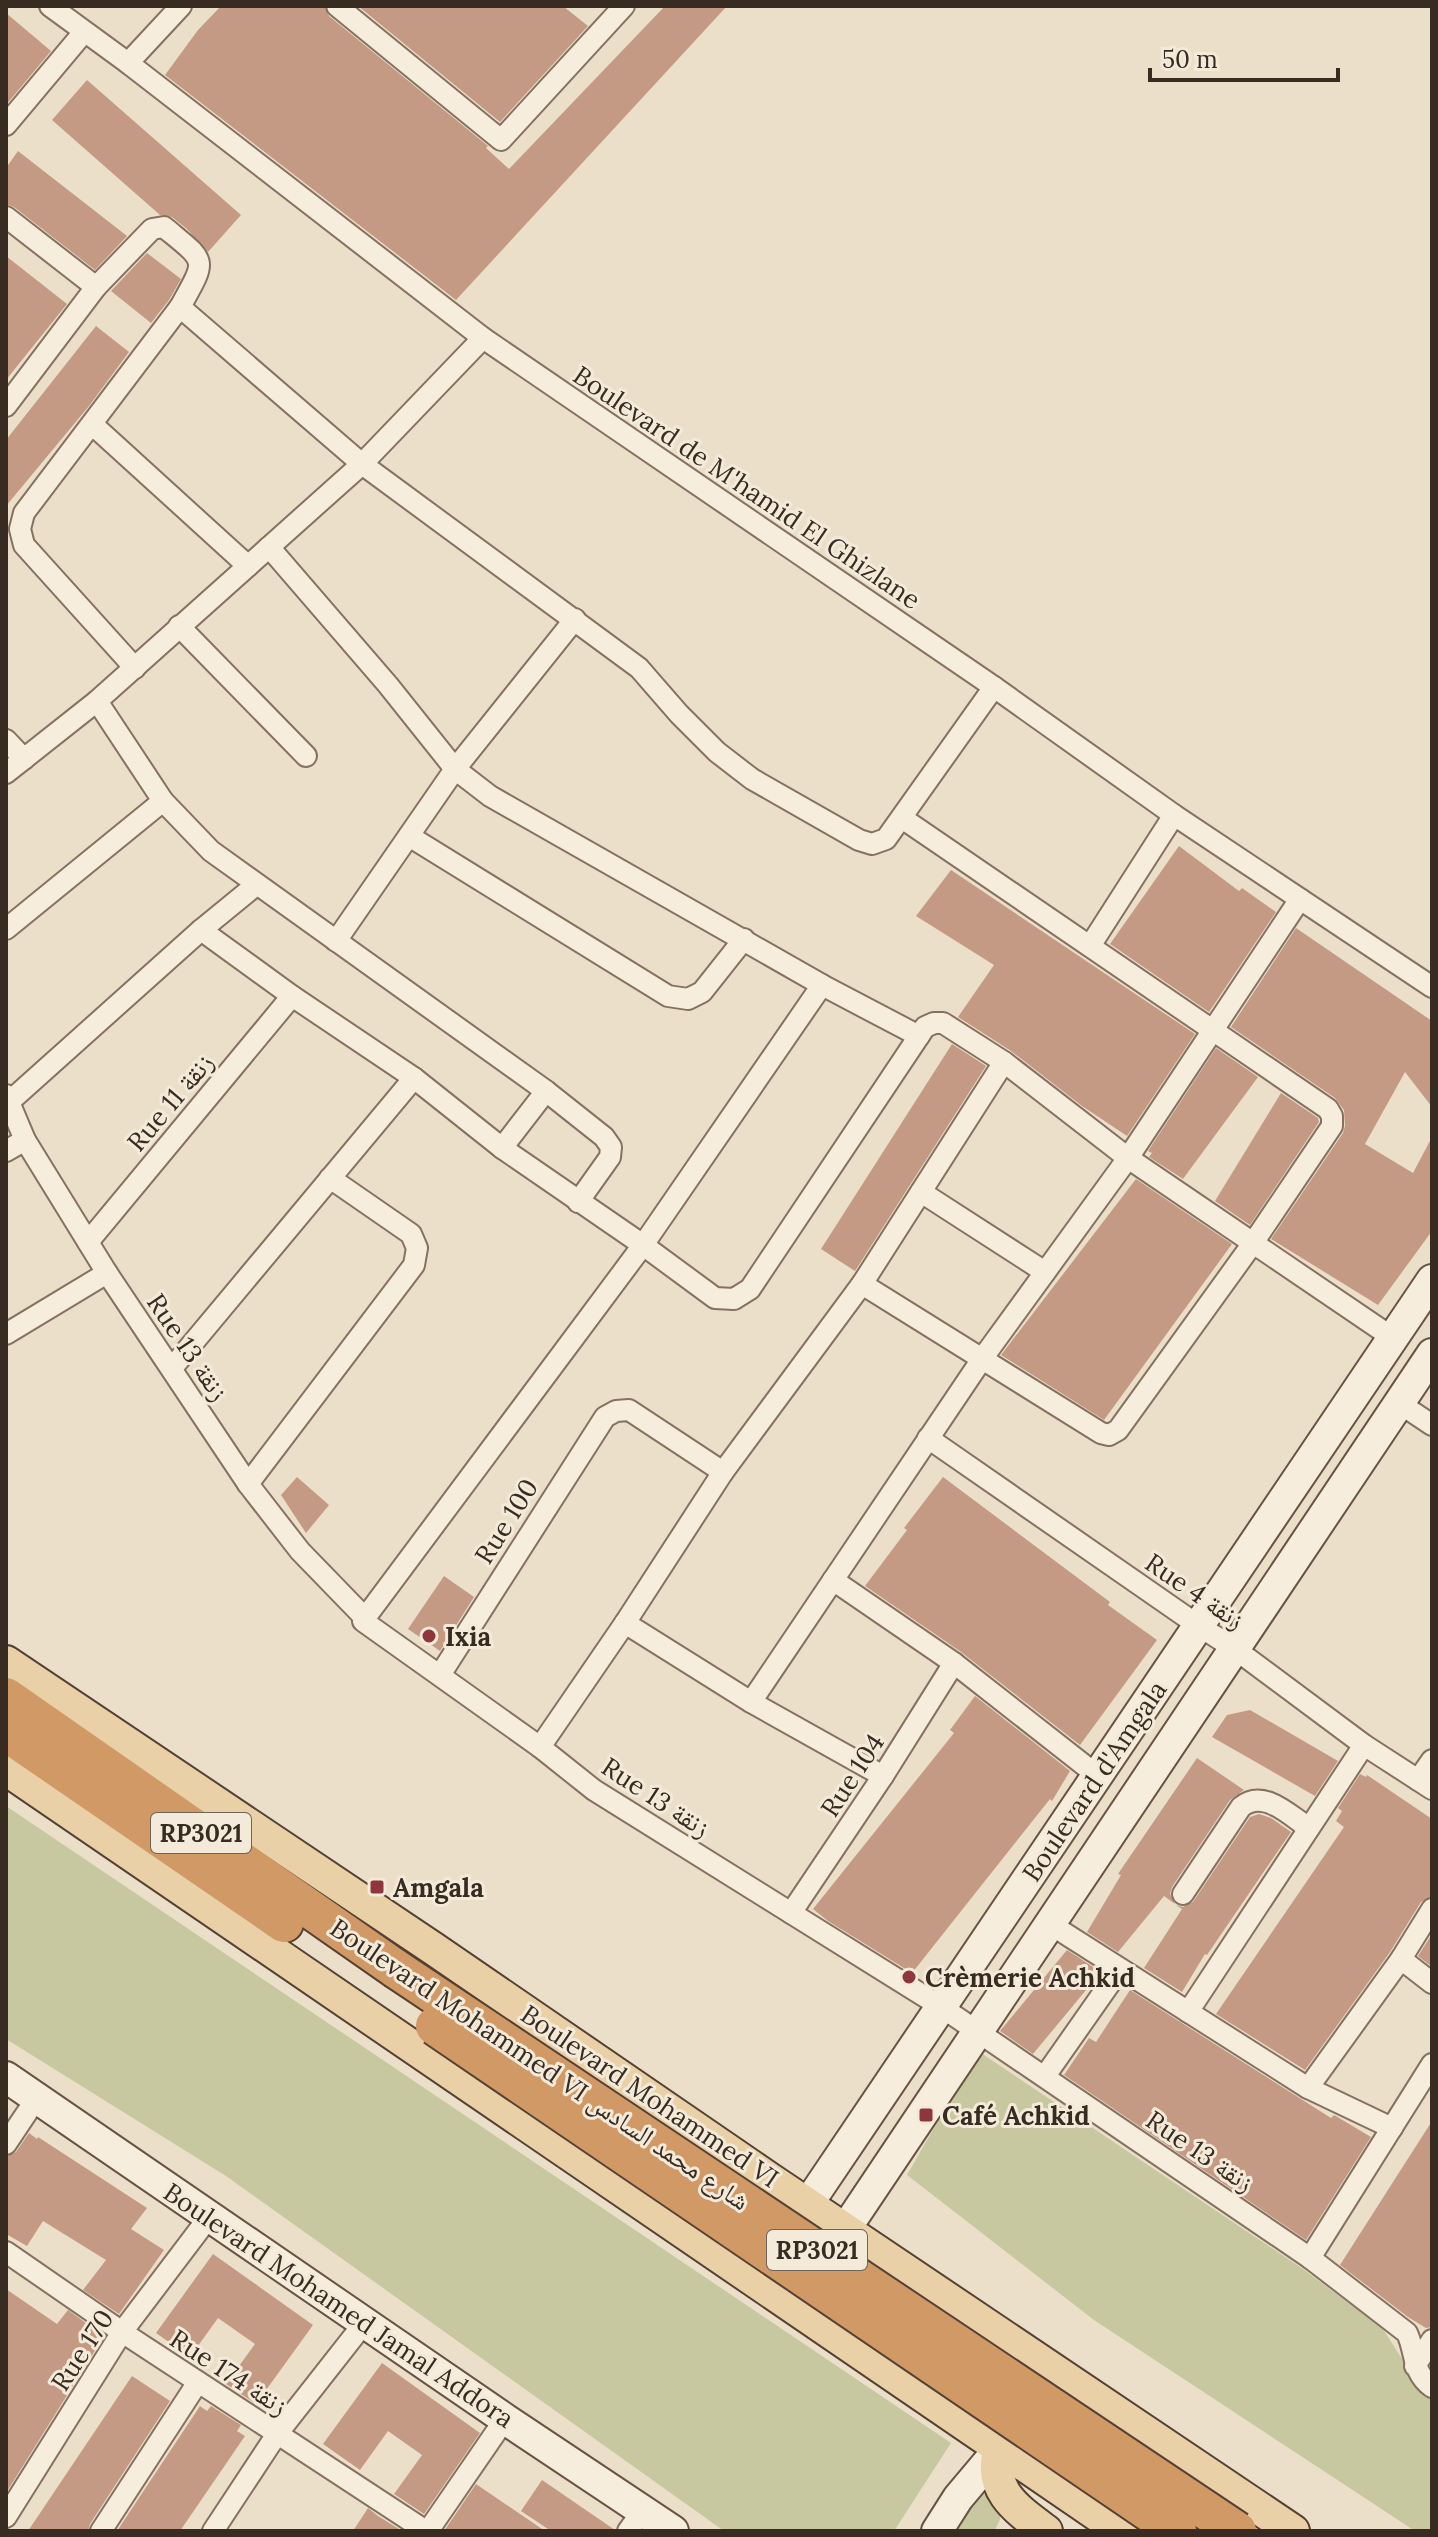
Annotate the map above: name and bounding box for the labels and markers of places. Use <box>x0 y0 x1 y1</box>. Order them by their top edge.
place label: Ixia <box>445 1620 492 1653</box>
marker: Ixia <box>420 1627 438 1645</box>
place label: Amgala <box>393 1871 484 1904</box>
marker: Amgala <box>368 1878 386 1896</box>
place label: Crèmerie Achkid <box>925 1961 1135 1994</box>
marker: Crèmerie Achkid <box>900 1968 918 1986</box>
place label: Café Achkid <box>942 2099 1090 2132</box>
marker: Café Achkid <box>917 2106 935 2124</box>

